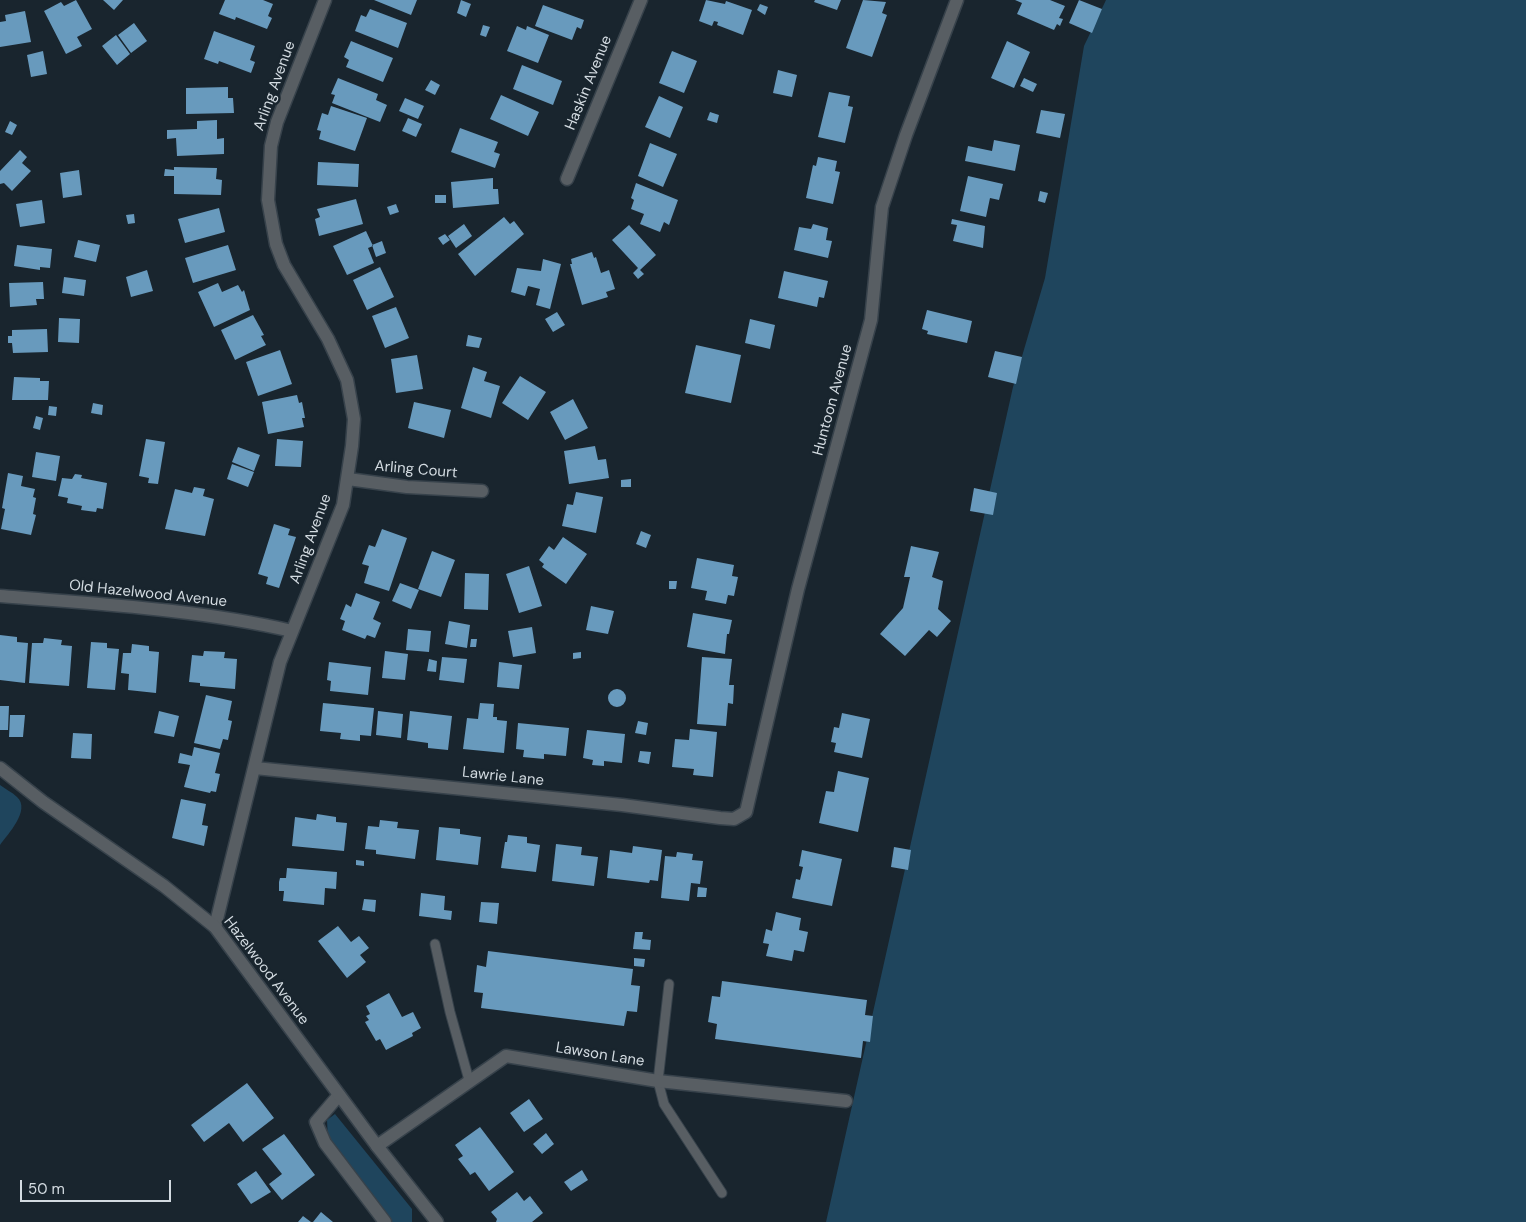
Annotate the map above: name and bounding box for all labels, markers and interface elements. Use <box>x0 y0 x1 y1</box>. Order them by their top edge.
street label: Haskin Avenue <box>562 33 616 133</box>
street label: Arling Avenue <box>250 39 300 133</box>
street label: Huntoon Avenue <box>809 342 857 458</box>
street label: Arling Court <box>374 457 458 483</box>
street label: Arling Avenue <box>286 492 336 586</box>
street label: Old Hazelwood Avenue <box>68 577 228 611</box>
street label: Lawrie Lane <box>461 764 545 790</box>
street label: Hazelwood Avenue <box>220 914 312 1028</box>
street label: Lawson Lane <box>554 1039 646 1071</box>
scale bar <box>22 1170 174 1202</box>
text: 50 m <box>28 1179 65 1199</box>

